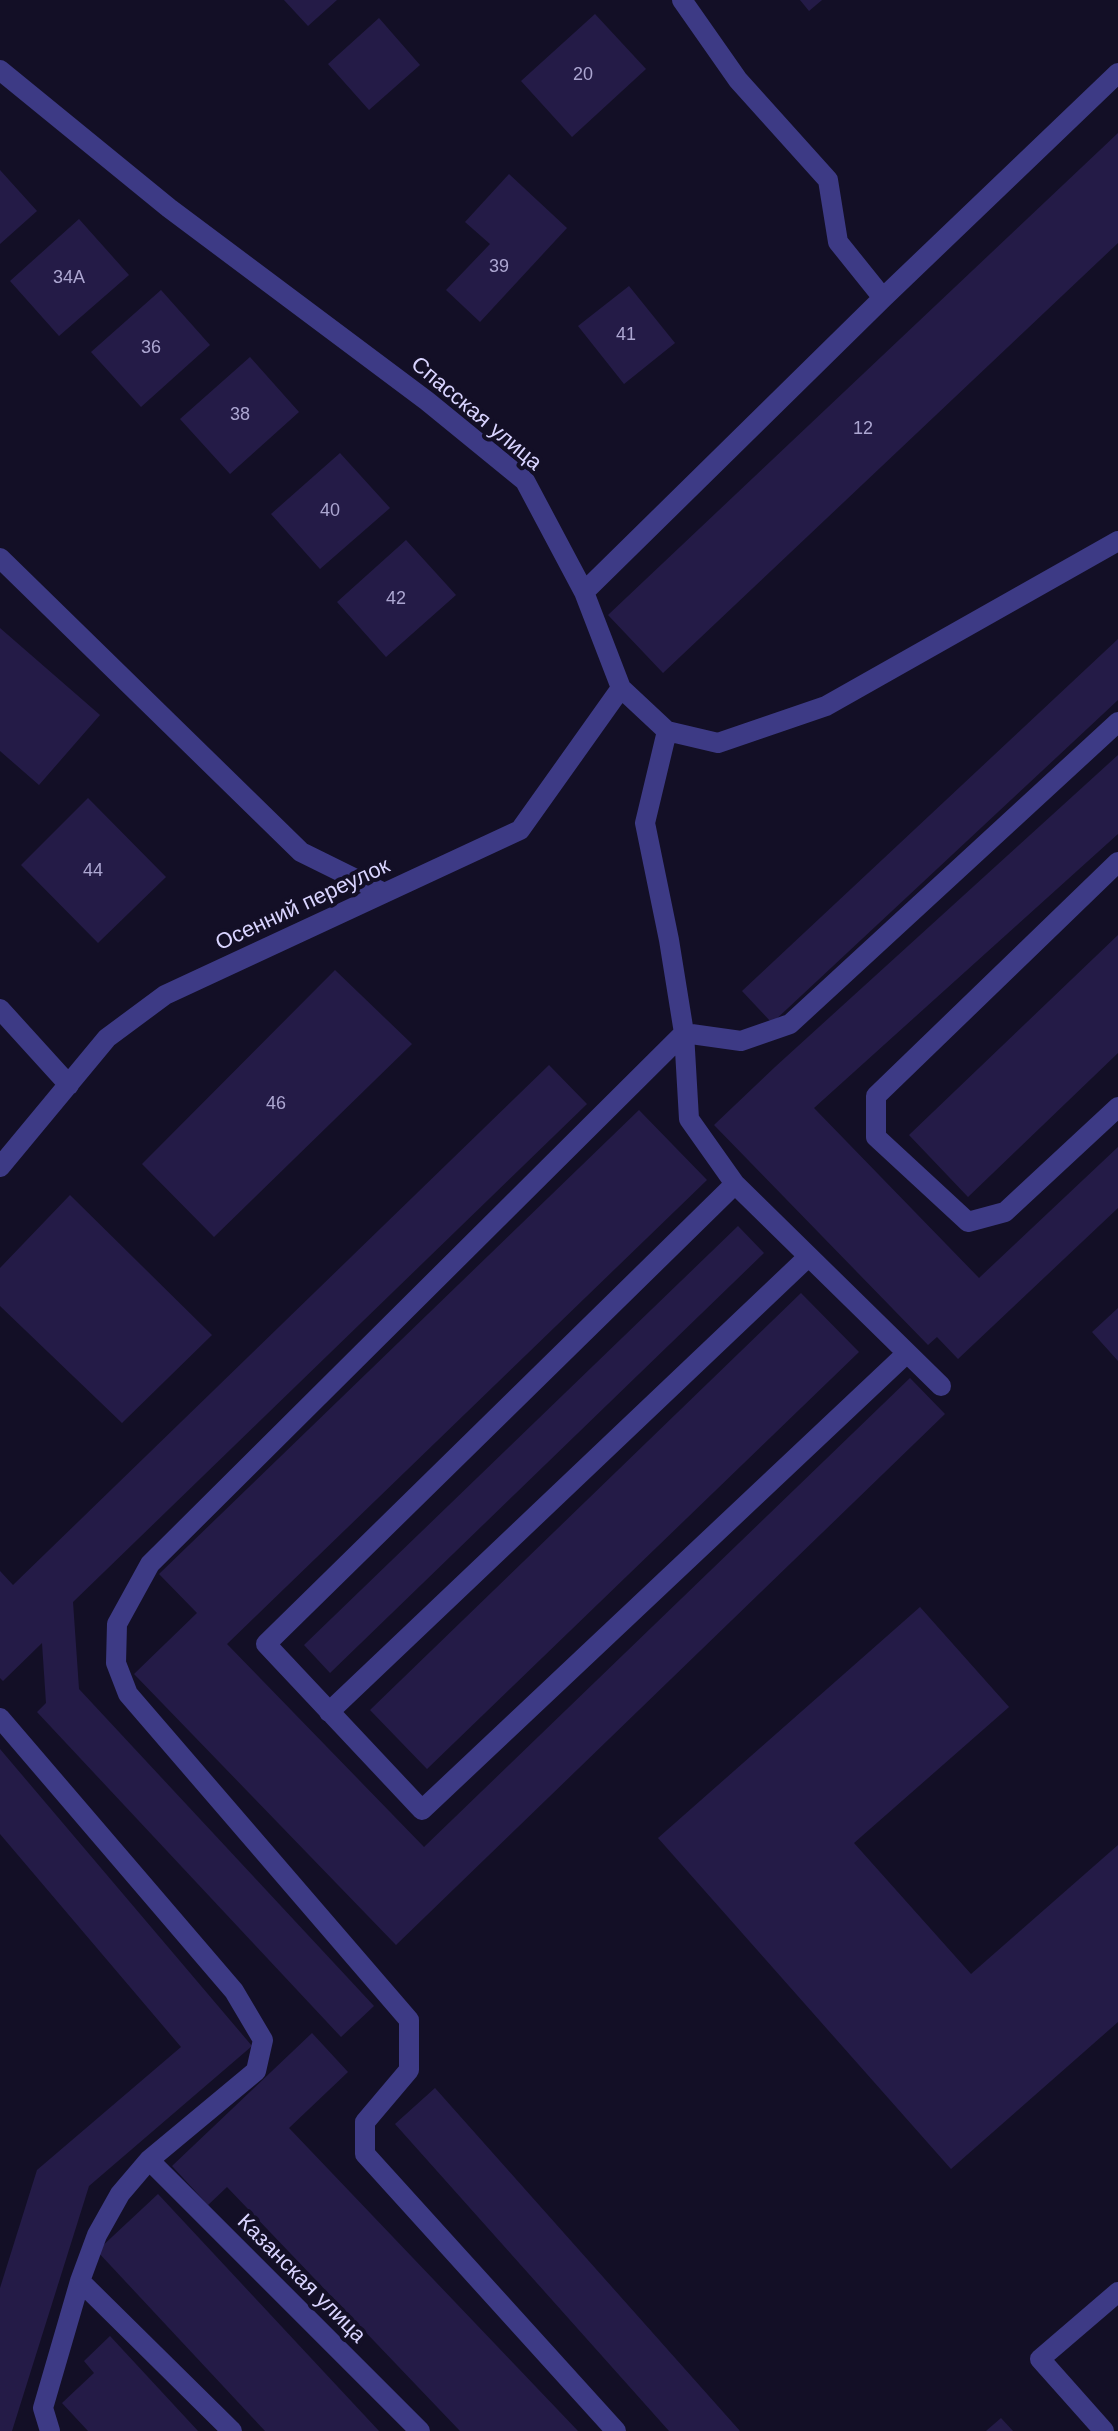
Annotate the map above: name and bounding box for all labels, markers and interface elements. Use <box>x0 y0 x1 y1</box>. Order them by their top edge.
house number: 20 <box>573 64 593 86</box>
house number: 39 <box>489 256 509 278</box>
house number: 34А <box>53 267 85 289</box>
house number: 41 <box>616 324 636 346</box>
house number: 36 <box>141 337 161 359</box>
street label: Спасская улица <box>405 352 547 476</box>
house number: 38 <box>230 404 250 426</box>
house number: 12 <box>853 418 873 440</box>
house number: 40 <box>320 500 340 522</box>
house number: 42 <box>386 588 406 610</box>
street label: Осенний переулок <box>212 853 394 957</box>
house number: 44 <box>83 860 103 882</box>
house number: 46 <box>266 1093 286 1115</box>
street label: Казанская улица <box>231 2209 371 2349</box>

